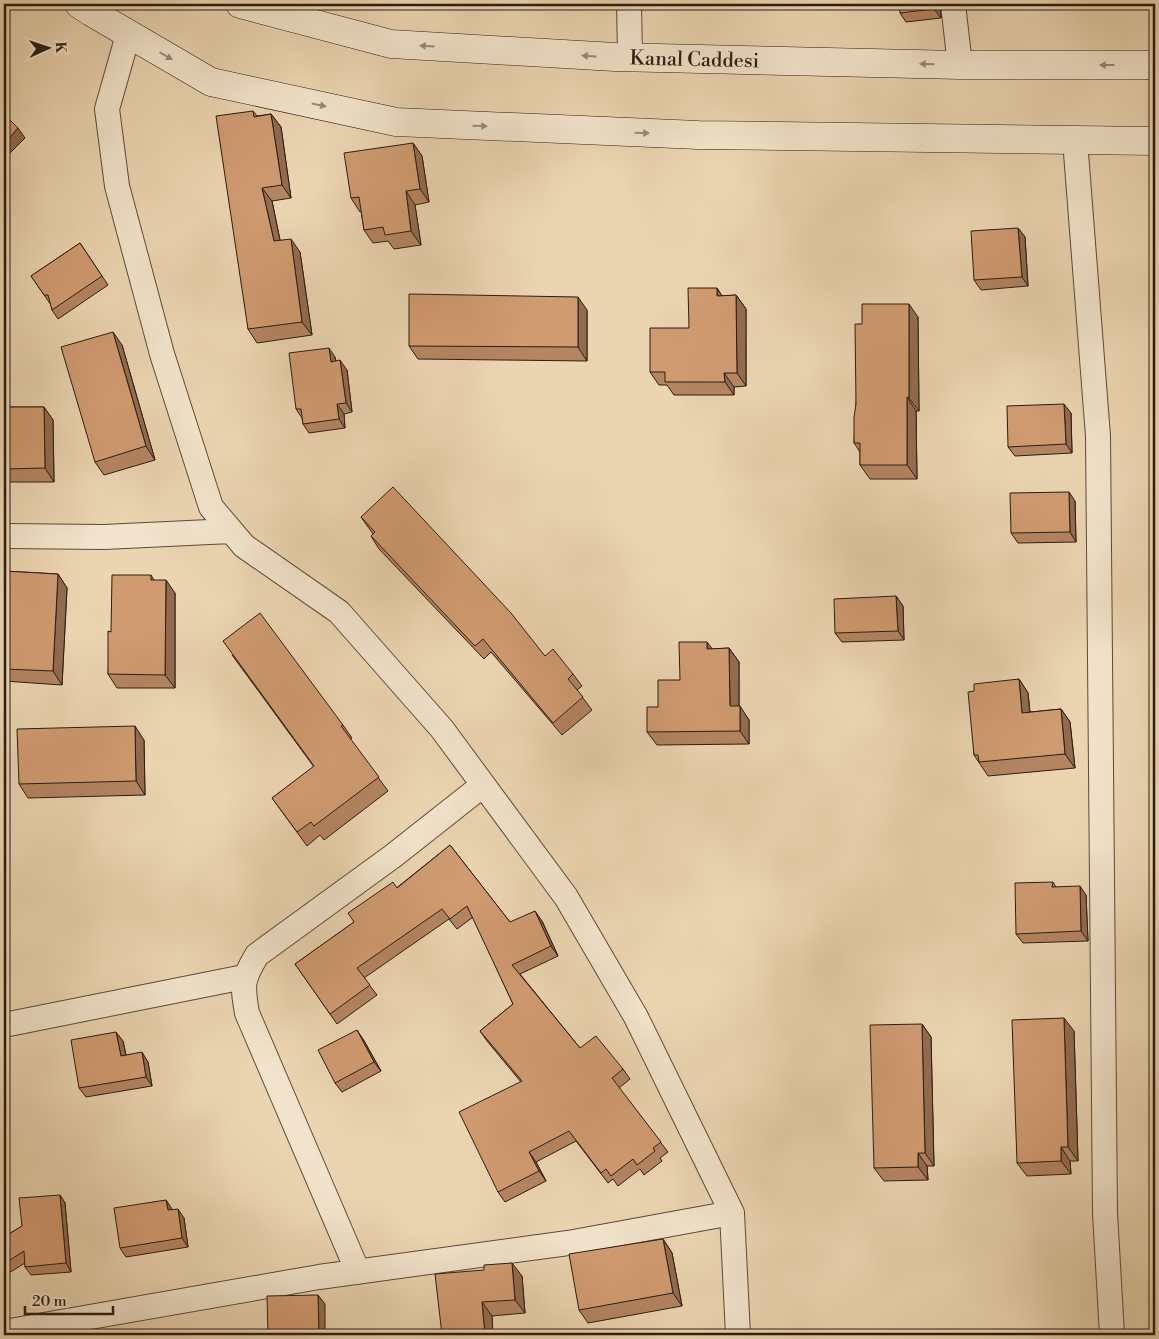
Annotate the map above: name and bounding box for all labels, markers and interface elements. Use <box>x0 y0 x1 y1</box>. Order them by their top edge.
north arrow <box>22 22 72 72</box>
text: K <box>51 41 69 54</box>
one-way arrow <box>419 42 435 50</box>
street label: Kanal Caddesi <box>629 46 760 74</box>
one-way arrow <box>581 51 597 59</box>
one-way arrow <box>159 52 172 61</box>
one-way arrow <box>918 60 934 68</box>
one-way arrow <box>1098 61 1114 69</box>
one-way arrow <box>311 102 327 110</box>
one-way arrow <box>472 122 488 130</box>
one-way arrow <box>634 129 650 137</box>
scale bar <box>25 1284 112 1316</box>
text: 20 m <box>32 1292 67 1311</box>

